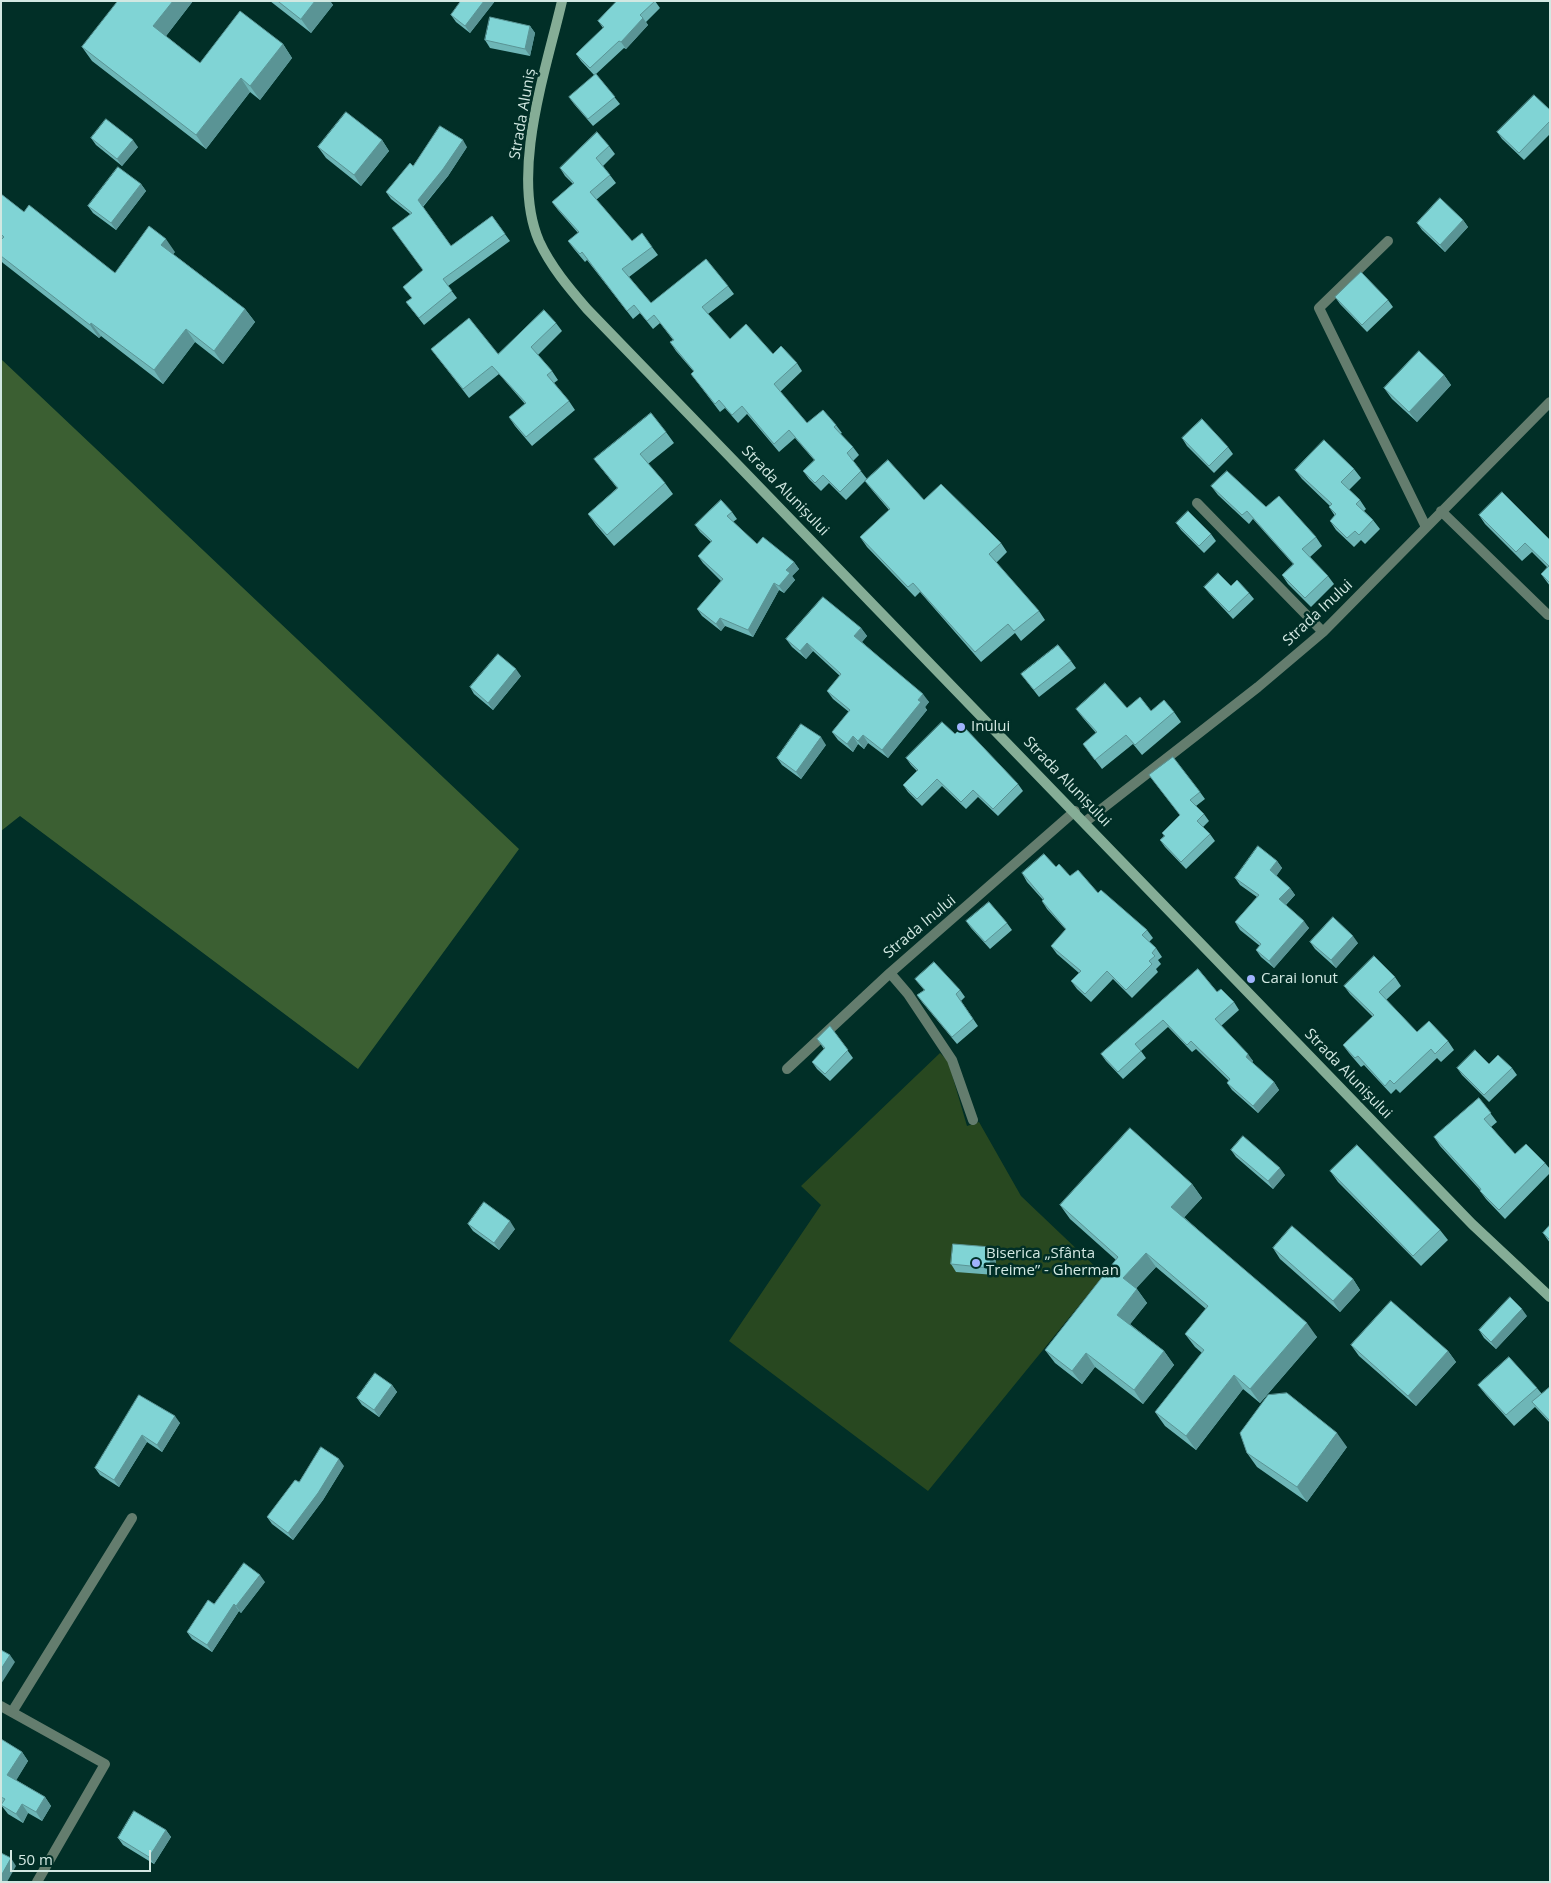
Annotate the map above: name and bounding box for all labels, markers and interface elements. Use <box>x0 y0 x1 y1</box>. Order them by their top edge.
street label: Strada Aluniș <box>506 67 540 161</box>
street label: Strada Alunișului <box>738 442 832 540</box>
street label: Strada Inului <box>1279 576 1357 650</box>
place label: Inului <box>971 718 1010 736</box>
marker: Inului <box>955 721 967 733</box>
street label: Strada Alunișului <box>1020 733 1114 831</box>
street label: Strada Inului <box>880 892 960 962</box>
place label: Carai Ionut <box>1261 970 1338 988</box>
marker: Carai Ionut <box>1245 973 1257 985</box>
street label: Strada Alunișului <box>1301 1025 1395 1123</box>
place label: Biserica „Sfânta Treime” - Gherman <box>986 1245 1119 1280</box>
marker: Biserica „Sfânta Treime” - Gherman <box>970 1257 982 1269</box>
scale bar <box>12 1840 154 1872</box>
text: 50 m <box>18 1849 53 1869</box>

